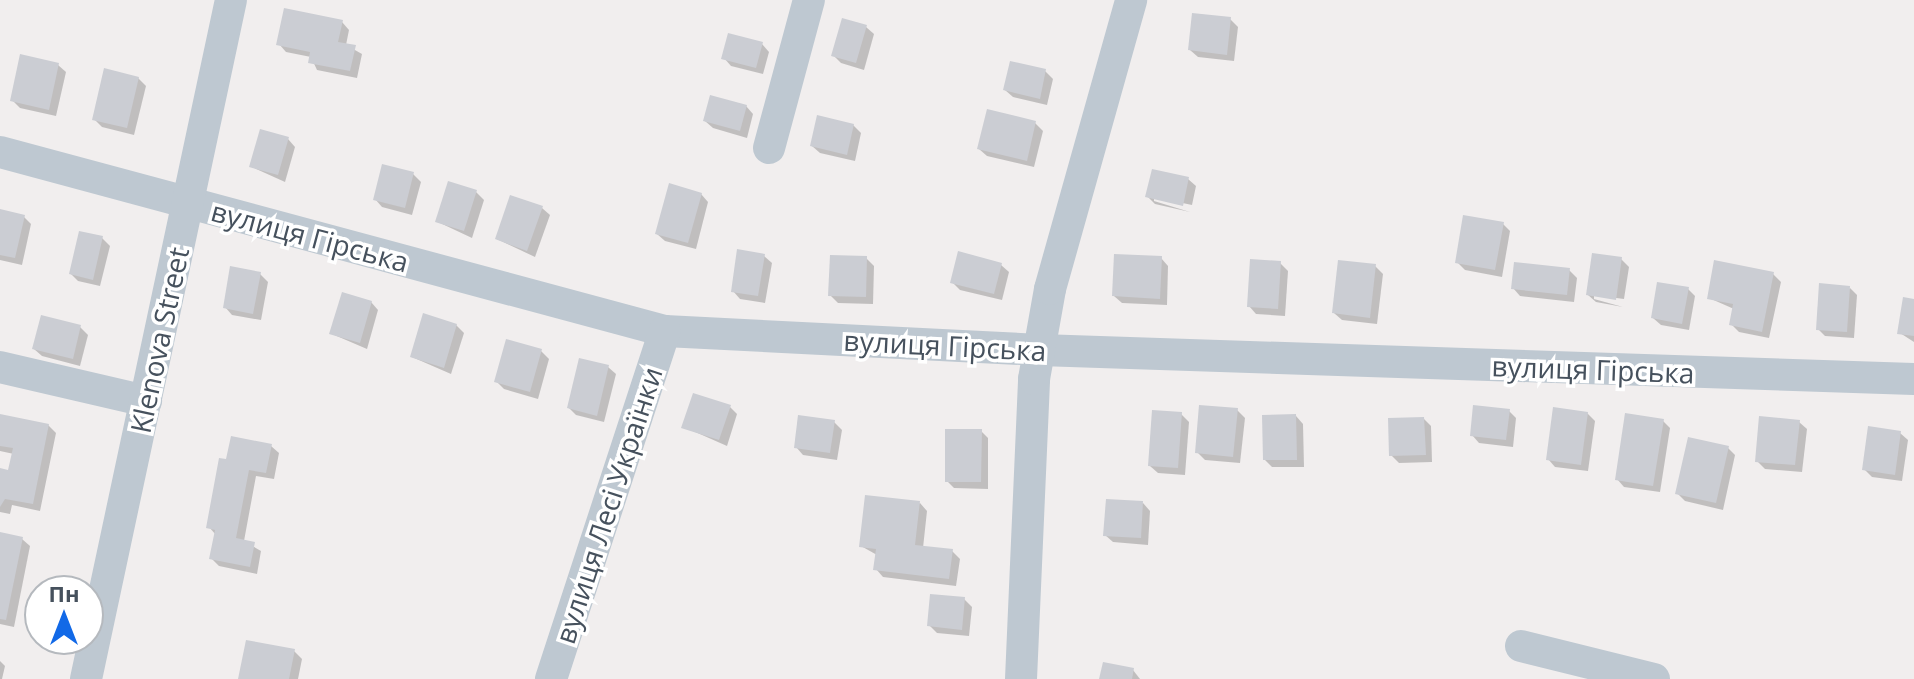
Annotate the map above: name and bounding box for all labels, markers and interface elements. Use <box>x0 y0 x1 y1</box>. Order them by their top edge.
street label: вулиця Гірська <box>208 194 412 278</box>
street label: Klenova Street <box>123 244 195 436</box>
street label: вулиця Гірська <box>843 323 1047 367</box>
street label: вулиця Гірська <box>1491 349 1695 389</box>
street label: вулиця Лесі Українки <box>547 362 669 648</box>
north arrow <box>24 575 104 655</box>
text: Пн <box>49 578 79 608</box>

